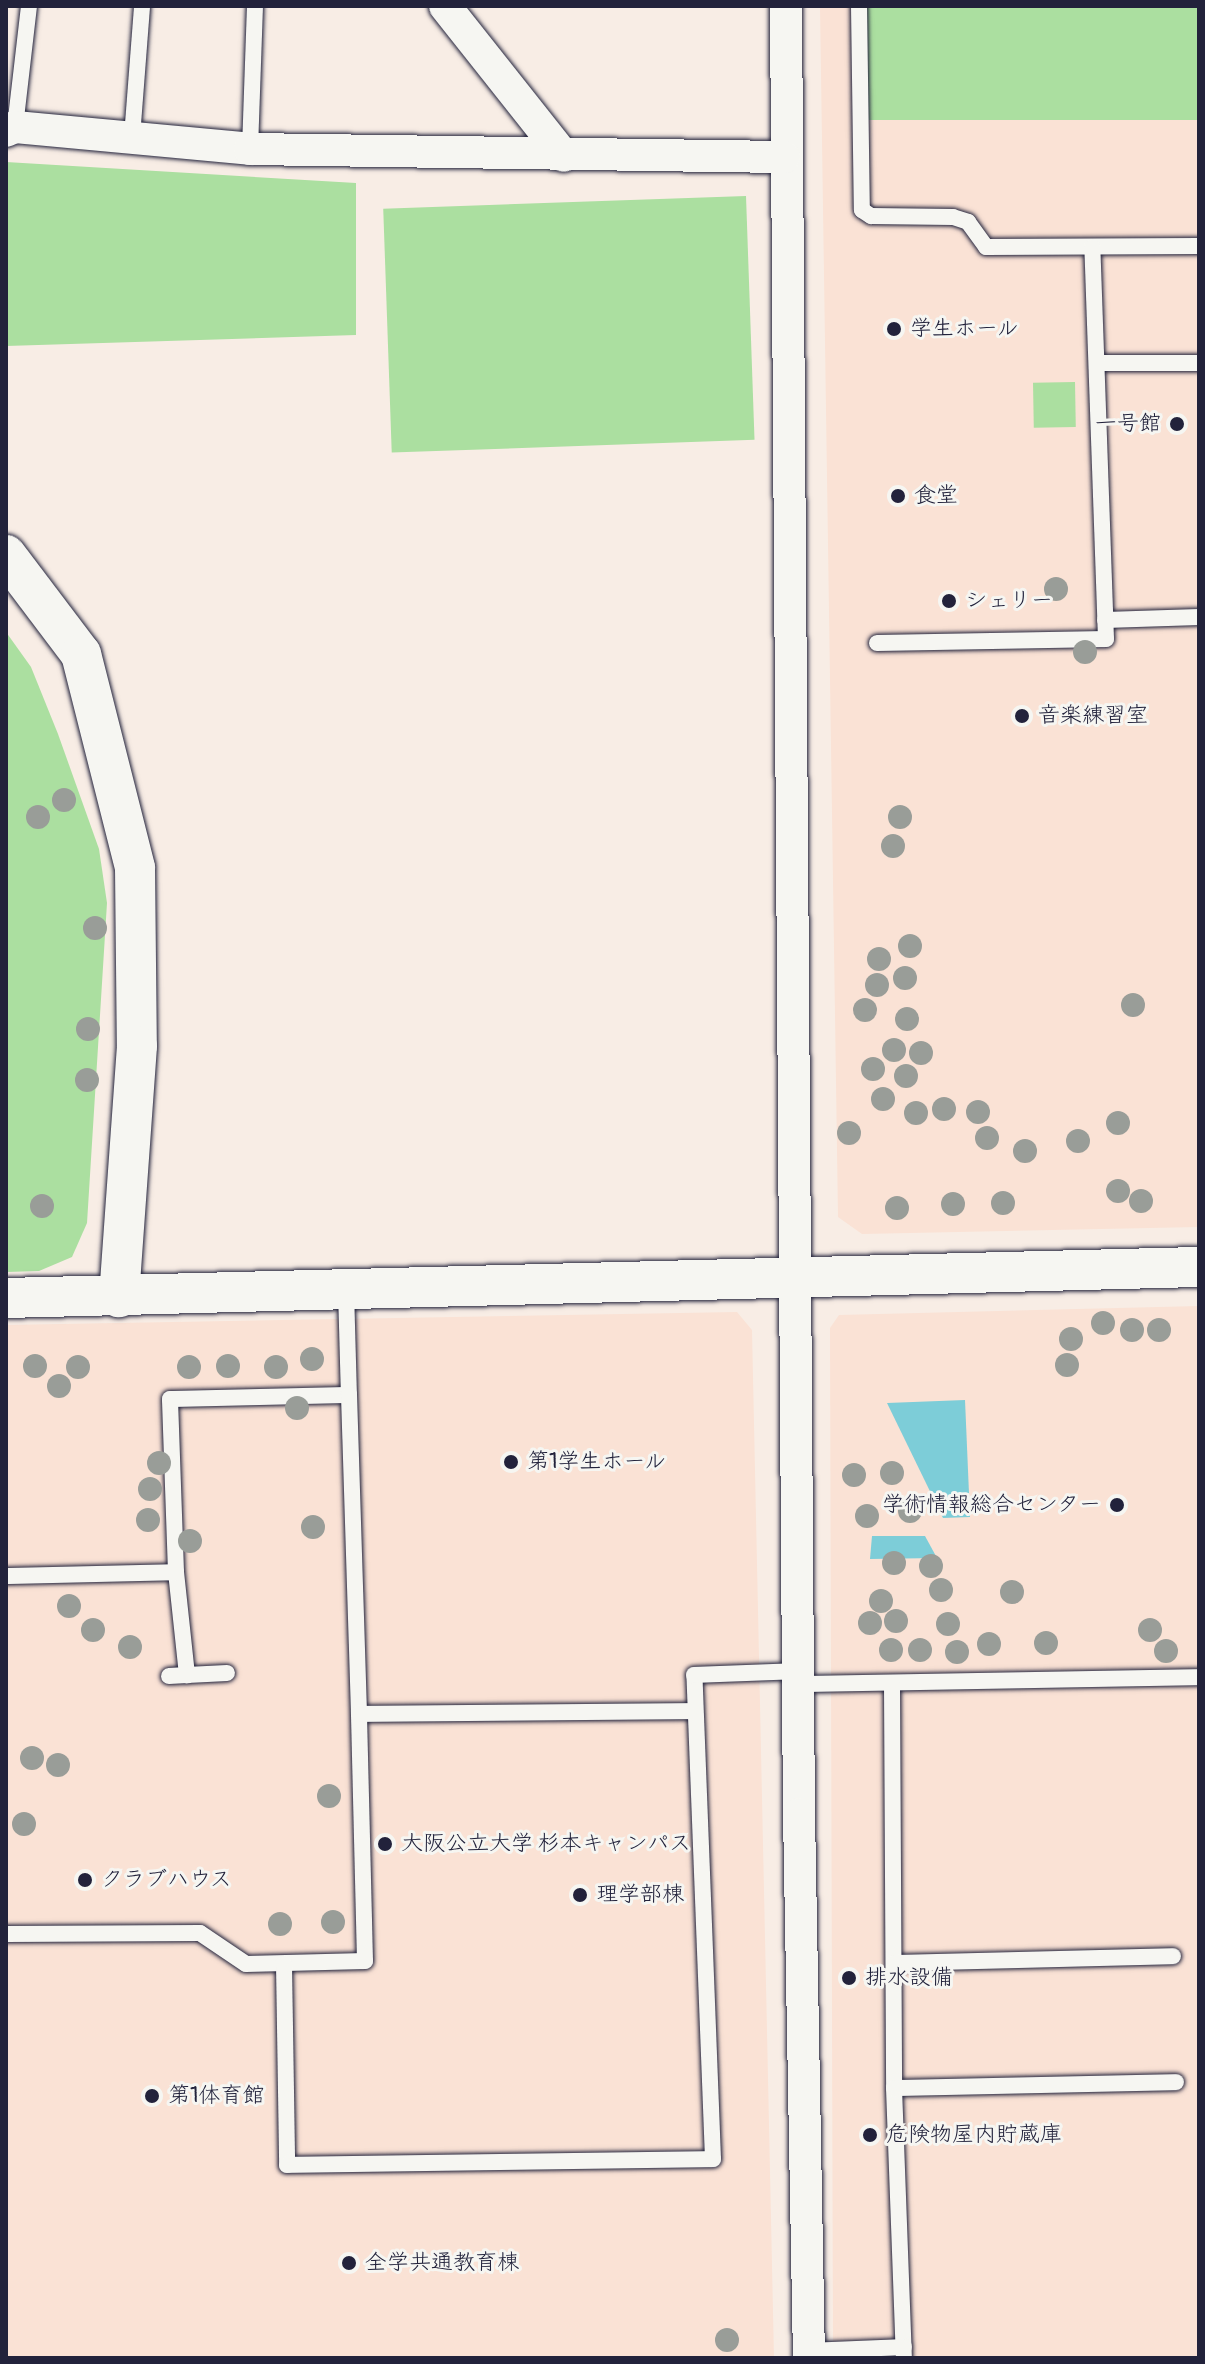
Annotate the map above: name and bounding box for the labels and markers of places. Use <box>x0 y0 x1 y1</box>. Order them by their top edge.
place label: 学生ホール <box>910 316 1020 342</box>
marker: 学生ホール <box>885 320 903 338</box>
place label: 一号館 <box>1095 411 1161 437</box>
marker: 一号館 <box>1168 415 1186 433</box>
place label: 食堂 <box>914 483 958 509</box>
marker: 食堂 <box>889 487 907 505</box>
place label: シェリー <box>965 588 1053 614</box>
marker: シェリー <box>940 592 958 610</box>
place label: 音楽練習室 <box>1038 703 1148 729</box>
marker: 音楽練習室 <box>1013 707 1031 725</box>
place label: 第1学生ホール <box>527 1449 668 1475</box>
marker: 第1学生ホール <box>502 1453 520 1471</box>
place label: 学術情報総合センター <box>881 1492 1101 1518</box>
marker: 学術情報総合センター <box>1108 1496 1126 1514</box>
place label: 大阪公立大学 杉本キャンパス <box>401 1831 692 1857</box>
marker: 大阪公立大学 杉本キャンパス <box>376 1835 394 1853</box>
place label: クラブハウス <box>101 1867 233 1893</box>
marker: クラブハウス <box>76 1871 94 1889</box>
place label: 理学部棟 <box>596 1882 684 1908</box>
marker: 理学部棟 <box>571 1886 589 1904</box>
place label: 排水設備 <box>865 1965 953 1991</box>
marker: 排水設備 <box>840 1969 858 1987</box>
place label: 第1体育館 <box>168 2083 265 2109</box>
marker: 第1体育館 <box>143 2087 161 2105</box>
place label: 危険物屋内貯蔵庫 <box>886 2122 1062 2148</box>
marker: 危険物屋内貯蔵庫 <box>861 2126 879 2144</box>
place label: 全学共通教育棟 <box>365 2250 519 2276</box>
marker: 全学共通教育棟 <box>340 2254 358 2272</box>

